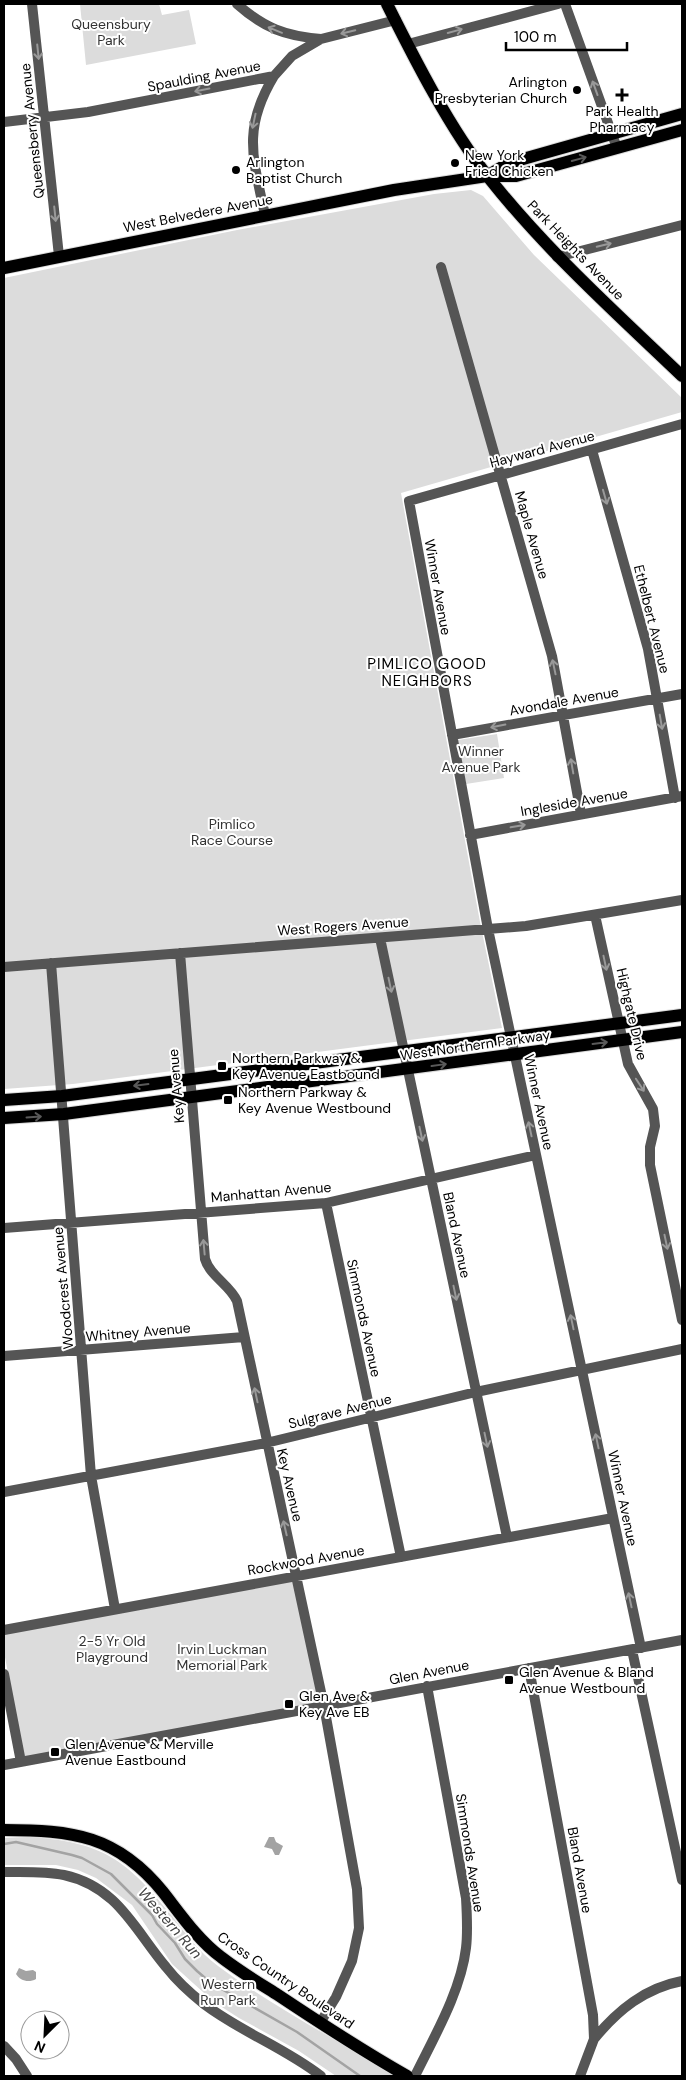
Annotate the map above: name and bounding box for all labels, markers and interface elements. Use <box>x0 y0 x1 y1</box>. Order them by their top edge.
park label: Queensbury Park <box>71 15 151 49</box>
scale bar <box>506 20 627 52</box>
one-way arrow <box>268 24 283 33</box>
one-way arrow <box>447 26 463 36</box>
text: 100 m <box>514 27 557 47</box>
one-way arrow <box>341 28 357 37</box>
one-way arrow <box>33 44 42 60</box>
street label: Spaulding Avenue <box>146 56 262 96</box>
street label: Queensberry Avenue <box>16 62 48 200</box>
place label: Arlington Presbyterian Church <box>435 73 567 107</box>
one-way arrow <box>590 81 599 96</box>
marker: Arlington Presbyterian Church <box>571 84 583 96</box>
one-way arrow <box>194 86 210 96</box>
marker: Park Health Pharmacy <box>616 89 628 101</box>
place label: Park Health Pharmacy <box>585 102 659 136</box>
one-way arrow <box>249 112 259 128</box>
place label: New York Fried Chicken <box>465 146 553 180</box>
place label: Arlington Baptist Church <box>246 153 342 187</box>
one-way arrow <box>571 153 587 163</box>
marker: New York Fried Chicken <box>449 157 461 169</box>
marker: Arlington Baptist Church <box>230 164 242 176</box>
street label: West Belvedere Avenue <box>122 190 274 236</box>
street label: Park Heights Avenue <box>524 196 628 304</box>
one-way arrow <box>50 206 60 222</box>
one-way arrow <box>596 240 612 249</box>
street label: Hayward Avenue <box>488 426 596 472</box>
one-way arrow <box>601 488 610 504</box>
street label: Maple Avenue <box>511 489 553 581</box>
street label: Winner Avenue <box>421 537 455 637</box>
street label: Ethelbert Avenue <box>630 563 674 675</box>
district label: PIMLICO GOOD NEIGHBORS <box>367 654 487 691</box>
one-way arrow <box>549 659 558 675</box>
street label: Avondale Avenue <box>508 683 620 719</box>
one-way arrow <box>657 714 667 730</box>
one-way arrow <box>490 722 506 732</box>
park label: Winner Avenue Park <box>442 742 520 776</box>
one-way arrow <box>567 759 577 775</box>
street label: Ingleside Avenue <box>519 784 629 820</box>
park label: Pimlico Race Course <box>191 815 273 849</box>
one-way arrow <box>509 820 525 830</box>
street label: West Rogers Avenue <box>277 912 409 940</box>
one-way arrow <box>601 954 611 970</box>
street label: Highgate Drive <box>613 966 651 1062</box>
one-way arrow <box>386 977 395 993</box>
street label: West Northern Parkway <box>399 1026 552 1064</box>
one-way arrow <box>592 1038 608 1048</box>
street label: Key Avenue <box>164 1048 188 1124</box>
place label: Northern Parkway & Key Avenue Eastbound <box>232 1049 380 1083</box>
street label: Winner Avenue <box>520 1052 558 1152</box>
one-way arrow <box>430 1059 446 1069</box>
marker: Northern Parkway & Key Avenue Eastbound <box>216 1060 228 1072</box>
one-way arrow <box>635 1078 645 1092</box>
one-way arrow <box>133 1081 149 1091</box>
place label: Northern Parkway & Key Avenue Westbound <box>238 1083 391 1117</box>
marker: Northern Parkway & Key Avenue Westbound <box>222 1094 234 1106</box>
one-way arrow <box>26 1112 42 1121</box>
one-way arrow <box>525 1121 535 1137</box>
one-way arrow <box>417 1125 427 1141</box>
street label: Manhattan Avenue <box>210 1178 332 1206</box>
street label: Bland Avenue <box>439 1190 475 1280</box>
street label: Woodcrest Avenue <box>49 1226 77 1350</box>
one-way arrow <box>661 1234 671 1250</box>
one-way arrow <box>199 1239 208 1255</box>
street label: Simmonds Avenue <box>343 1258 385 1379</box>
one-way arrow <box>451 1284 460 1300</box>
one-way arrow <box>567 1315 576 1331</box>
street label: Whitney Avenue <box>85 1318 191 1346</box>
one-way arrow <box>251 1388 260 1404</box>
street label: Sulgrave Avenue <box>286 1389 394 1433</box>
one-way arrow <box>482 1431 491 1447</box>
one-way arrow <box>592 1434 601 1450</box>
street label: Key Avenue <box>273 1447 307 1523</box>
street label: Winner Avenue <box>604 1448 642 1548</box>
one-way arrow <box>280 1520 289 1536</box>
street label: Rockwood Avenue <box>246 1541 366 1579</box>
one-way arrow <box>625 1593 634 1609</box>
park label: 2-5 Yr Old Playground <box>76 1632 148 1666</box>
park label: Irvin Luckman Memorial Park <box>176 1640 268 1674</box>
street label: Glen Avenue <box>388 1655 471 1689</box>
place label: Glen Avenue & Bland Avenue Westbound <box>519 1663 654 1697</box>
marker: Glen Avenue & Bland Avenue Westbound <box>503 1674 515 1686</box>
place label: Glen Ave & Key Ave EB <box>299 1687 370 1721</box>
marker: Glen Ave & Key Ave EB <box>283 1698 295 1710</box>
place label: Glen Avenue & Merville Avenue Eastbound <box>65 1735 214 1769</box>
marker: Glen Avenue & Merville Avenue Eastbound <box>49 1746 61 1758</box>
street label: Simmonds Avenue <box>452 1792 488 1914</box>
street label: Bland Avenue <box>564 1825 596 1915</box>
water label: Western Run <box>133 1883 207 1963</box>
street label: Cross Country Boulevard <box>214 1927 358 2033</box>
park label: Western Run Park <box>200 1975 256 2009</box>
north arrow <box>20 2010 70 2060</box>
text: N <box>31 2037 48 2057</box>

